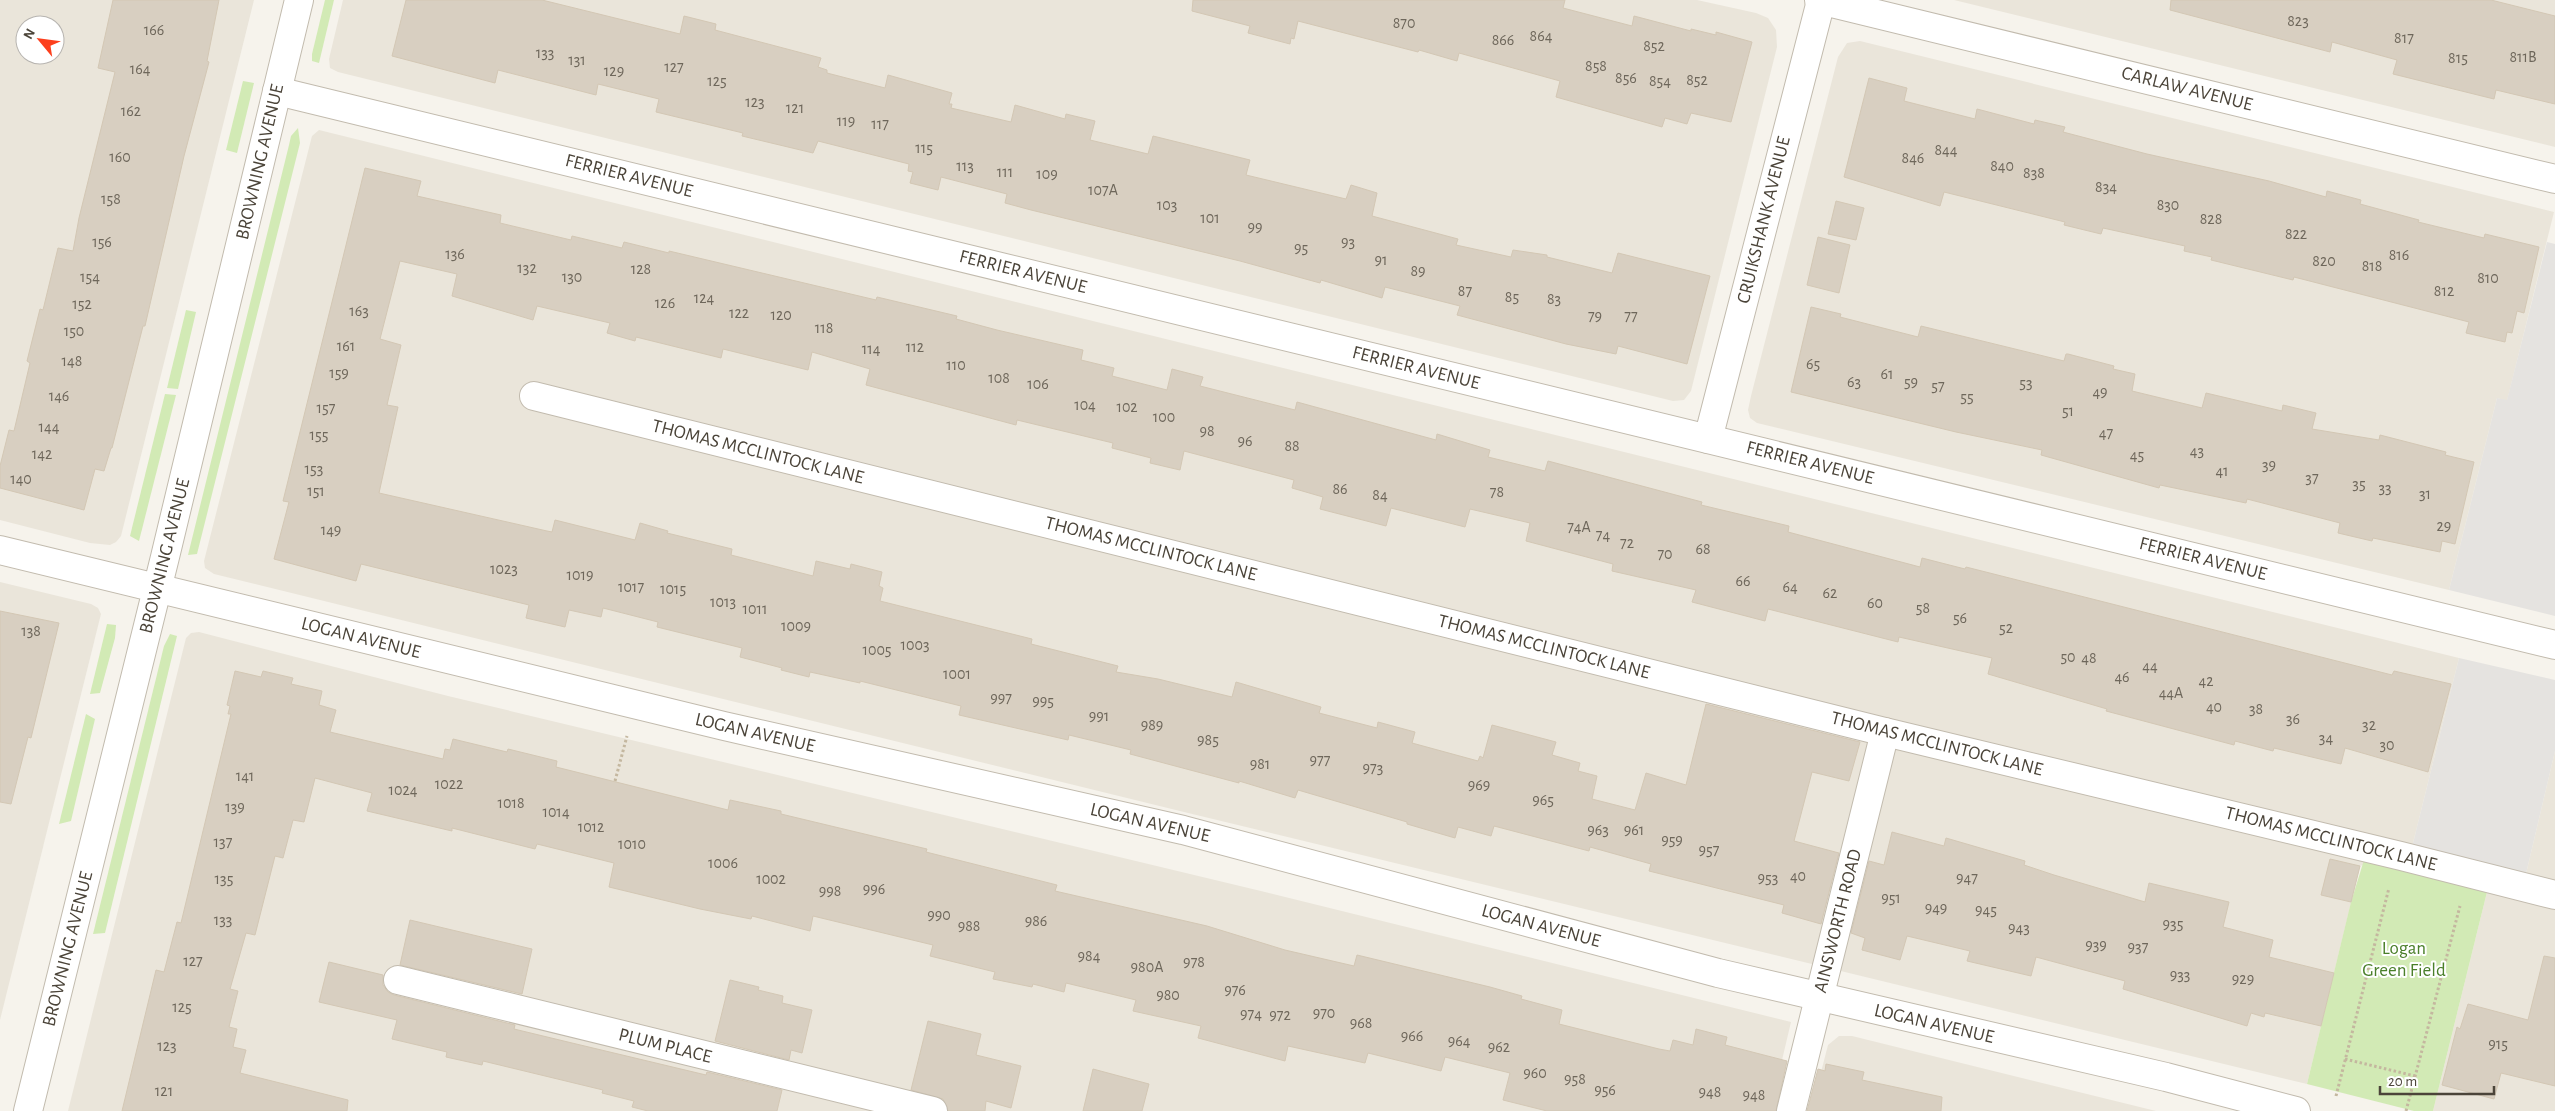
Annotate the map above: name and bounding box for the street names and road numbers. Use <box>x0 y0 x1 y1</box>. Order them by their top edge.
street label: CARLAW AVENUE <box>2119 64 2255 114</box>
street label: BROWNING AVENUE <box>233 82 287 242</box>
street label: CRUIKSHANK AVENUE <box>1734 135 1794 305</box>
street label: FERRIER AVENUE <box>563 151 695 201</box>
street label: FERRIER AVENUE <box>957 247 1089 297</box>
street label: FERRIER AVENUE <box>1350 343 1482 393</box>
street label: THOMAS MCCLINTOCK LANE <box>650 416 866 488</box>
street label: FERRIER AVENUE <box>1744 438 1876 488</box>
street label: BROWNING AVENUE <box>137 477 193 635</box>
street label: THOMAS MCCLINTOCK LANE <box>1043 513 1259 585</box>
street label: FERRIER AVENUE <box>2137 534 2269 584</box>
street label: THOMAS MCCLINTOCK LANE <box>1436 611 1652 683</box>
street label: LOGAN AVENUE <box>299 614 423 662</box>
street label: THOMAS MCCLINTOCK LANE <box>1829 708 2045 780</box>
street label: LOGAN AVENUE <box>693 710 817 756</box>
street label: LOGAN AVENUE <box>1088 800 1212 846</box>
street label: THOMAS MCCLINTOCK LANE <box>2223 803 2439 875</box>
street label: AINSWORTH ROAD <box>1811 847 1865 995</box>
street label: BROWNING AVENUE <box>40 870 96 1028</box>
street label: LOGAN AVENUE <box>1479 901 1603 951</box>
street label: LOGAN AVENUE <box>1872 1001 1996 1047</box>
street label: PLUM PLACE <box>616 1025 714 1067</box>

